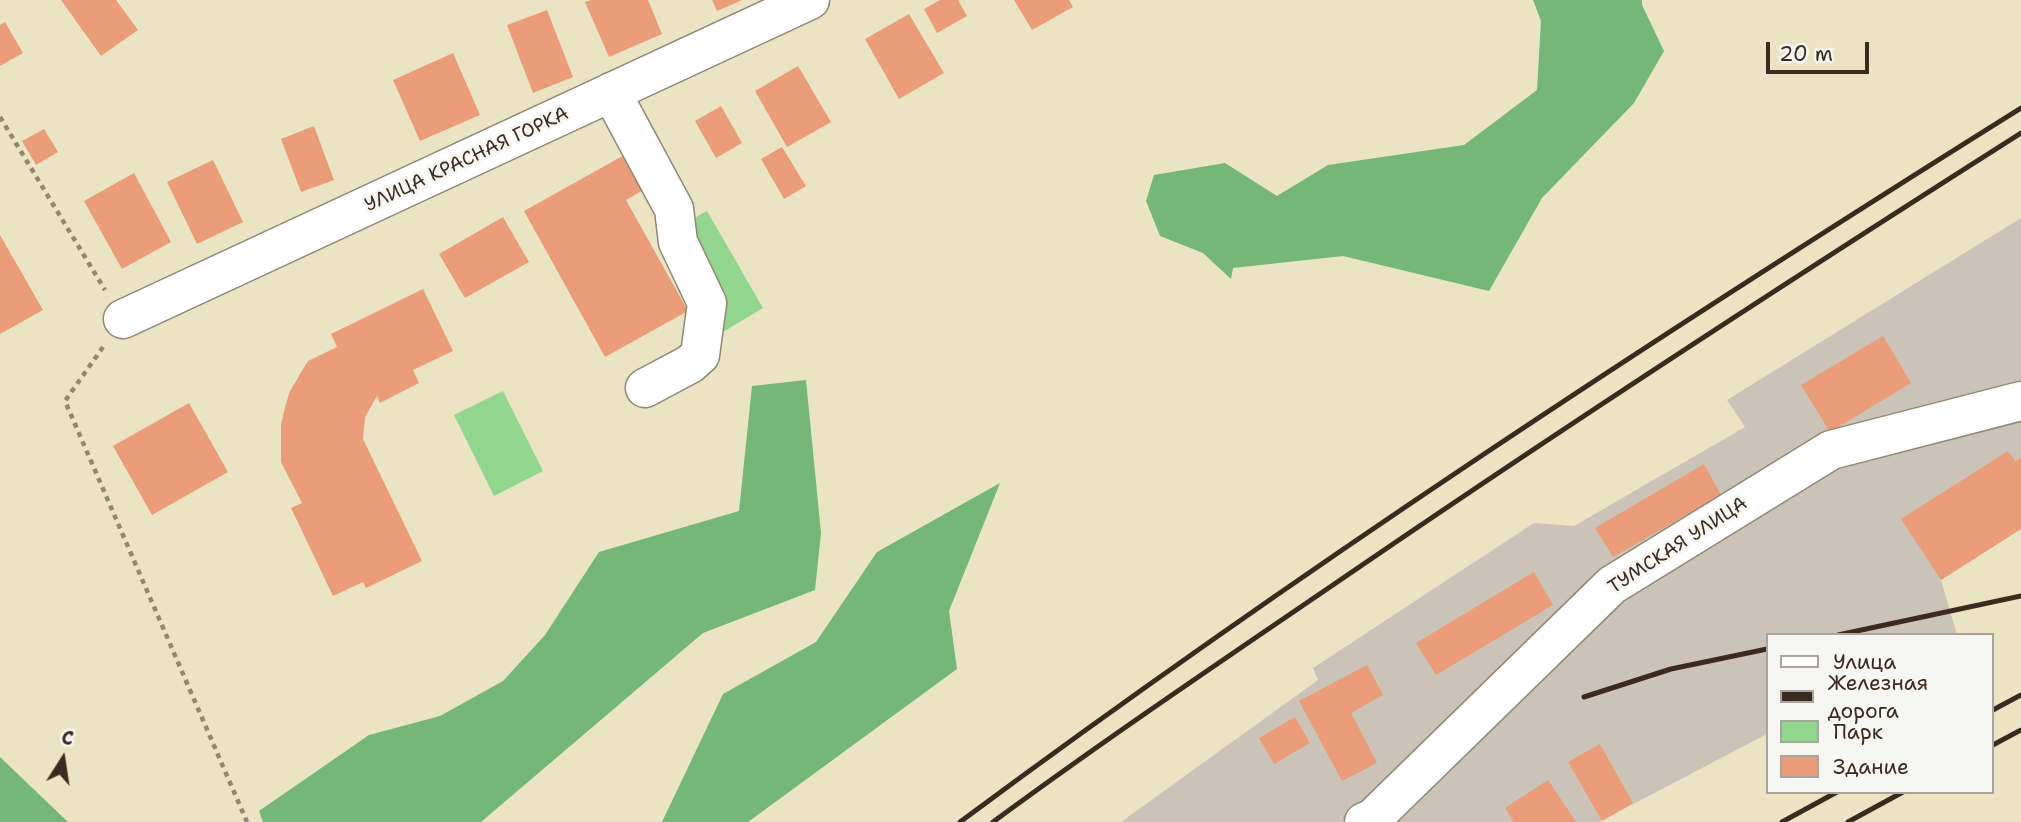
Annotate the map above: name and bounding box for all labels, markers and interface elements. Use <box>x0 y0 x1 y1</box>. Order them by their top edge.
scale bar <box>1769 28 1872 72</box>
text: 20 m <box>1779 40 1833 68</box>
street label: УЛИЦА КРАСНАЯ ГОРКА <box>361 103 573 217</box>
street label: ТУМСКАЯ УЛИЦА <box>1604 493 1752 599</box>
legend <box>1766 633 1993 794</box>
text: Улица <box>1833 648 1896 676</box>
text: Железная дорога <box>1828 669 1928 725</box>
text: Парк <box>1833 718 1883 746</box>
north arrow <box>28 724 98 794</box>
text: С <box>59 725 76 751</box>
text: Здание <box>1833 753 1909 781</box>

